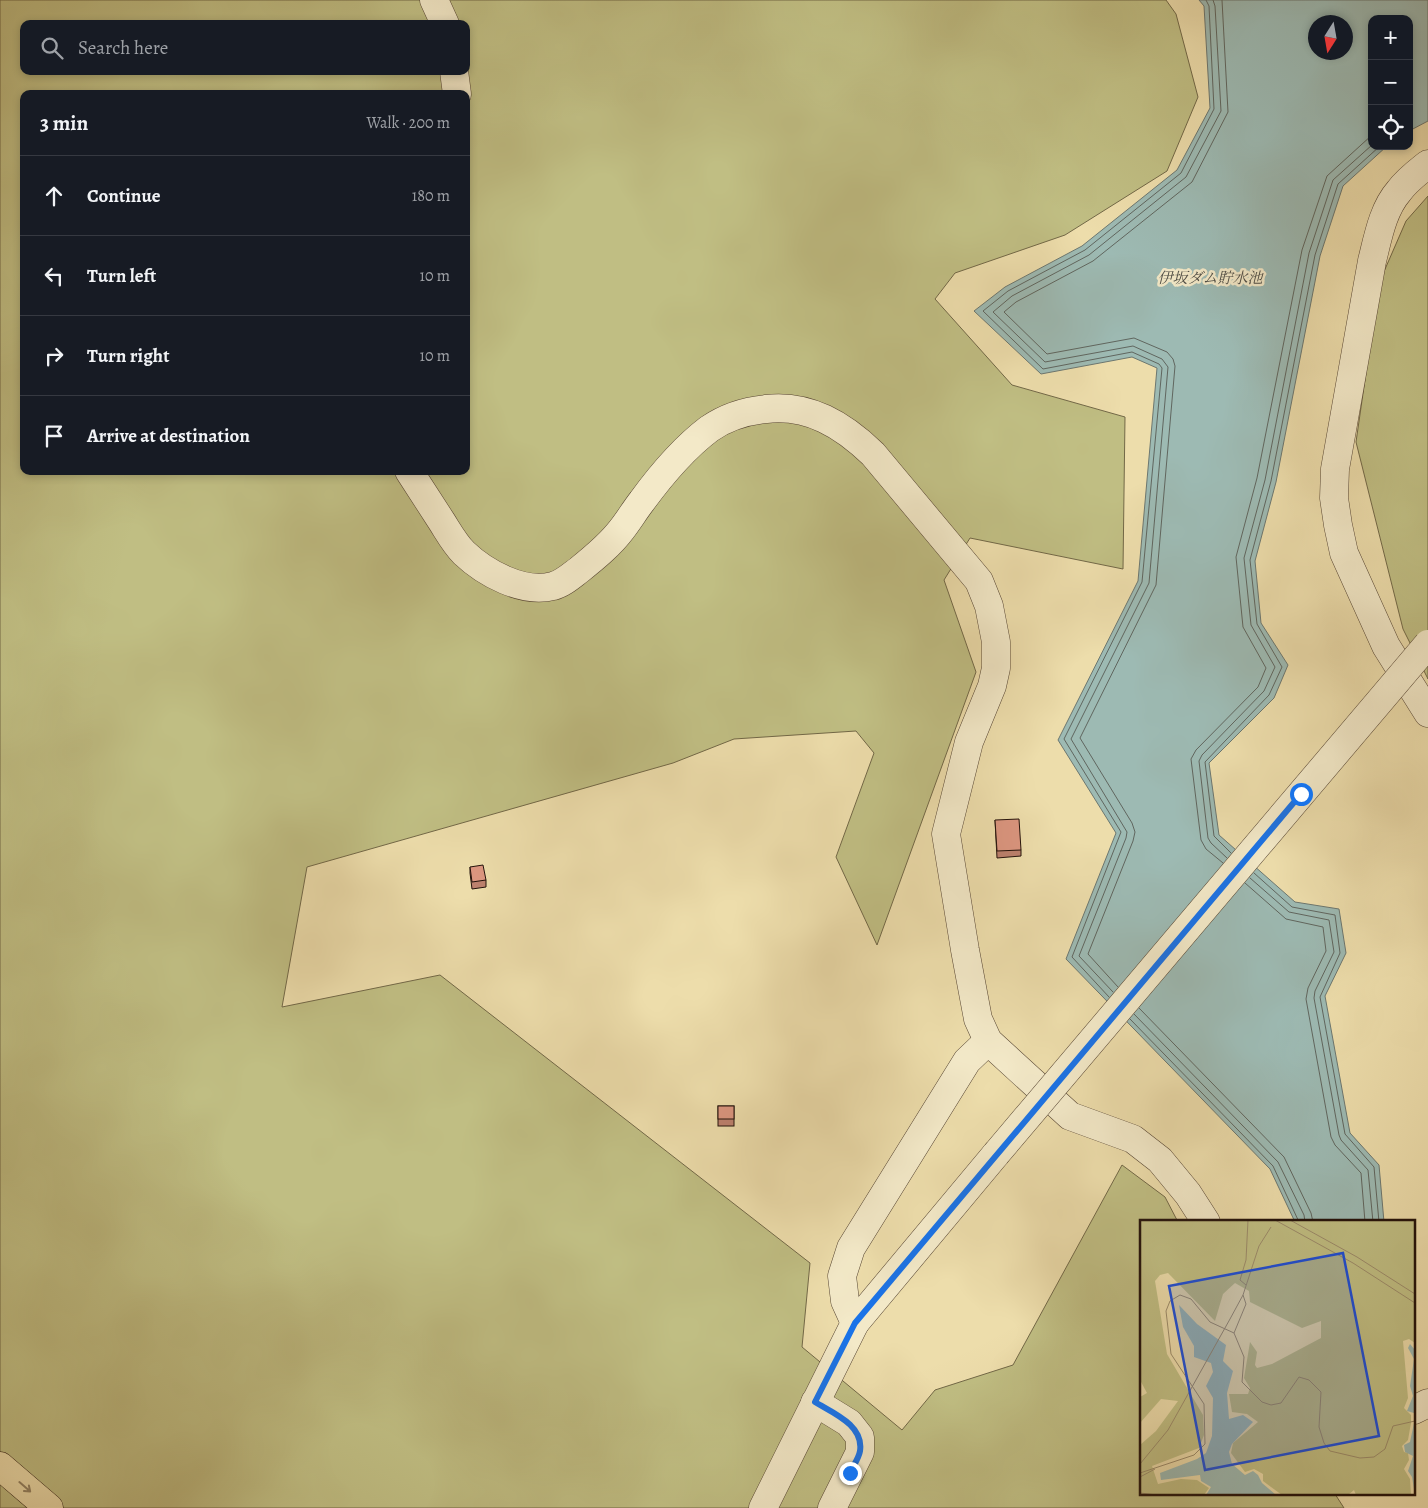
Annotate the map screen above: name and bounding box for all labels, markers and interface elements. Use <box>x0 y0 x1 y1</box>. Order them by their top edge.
north arrow <box>1308 15 1353 60</box>
map controls <box>1368 15 1413 150</box>
button: + <box>1368 15 1413 60</box>
search box <box>20 20 470 75</box>
icon: search <box>38 34 66 62</box>
text: Search here <box>78 35 168 61</box>
button: − <box>1368 60 1413 105</box>
button: locate <box>1368 105 1413 150</box>
text: 3 min <box>40 109 88 137</box>
text: Walk · 200 m <box>366 112 450 134</box>
icon: ahead <box>40 182 68 210</box>
text: Continue <box>87 183 161 209</box>
text: 180 m <box>412 185 450 207</box>
icon: left <box>40 262 68 290</box>
text: Turn left <box>87 263 156 289</box>
text: 10 m <box>420 265 450 287</box>
water label: 伊坂ダム貯水池 <box>1157 268 1264 288</box>
icon: right <box>40 342 68 370</box>
text: Turn right <box>87 343 169 369</box>
text: 10 m <box>420 345 450 367</box>
icon: arrive <box>40 422 68 450</box>
text: Arrive at destination <box>87 423 250 449</box>
route start <box>1290 783 1313 806</box>
inset map <box>1140 1220 1416 1496</box>
route end <box>839 1462 862 1485</box>
one-way arrow <box>18 1481 31 1493</box>

